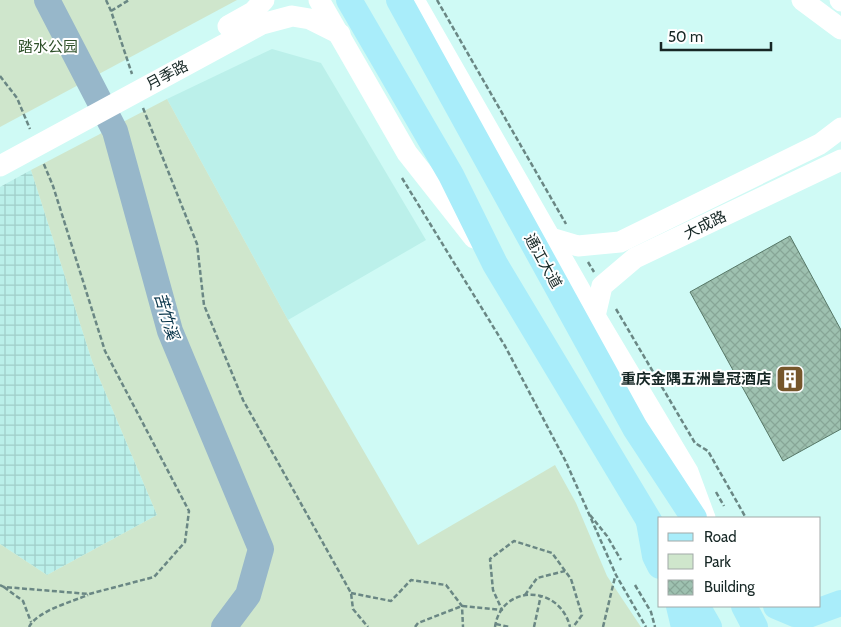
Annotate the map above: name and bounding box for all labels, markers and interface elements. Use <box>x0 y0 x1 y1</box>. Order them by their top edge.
scale bar <box>661 20 771 52</box>
text: 50 m <box>668 28 703 46</box>
park label: 踏水公园 <box>18 38 78 56</box>
street label: 月季路 <box>143 56 191 94</box>
street label: 大成路 <box>681 207 729 243</box>
street label: 通江大道 <box>521 230 565 292</box>
water label: 苦竹溪 <box>150 290 183 344</box>
building icon: 重庆金隅五洲皇冠酒店 <box>775 364 805 394</box>
place label: 重庆金隅五洲皇冠酒店 <box>621 370 771 388</box>
legend <box>658 517 821 607</box>
text: Road <box>704 528 737 546</box>
text: Park <box>704 553 731 571</box>
text: Building <box>704 578 755 596</box>

